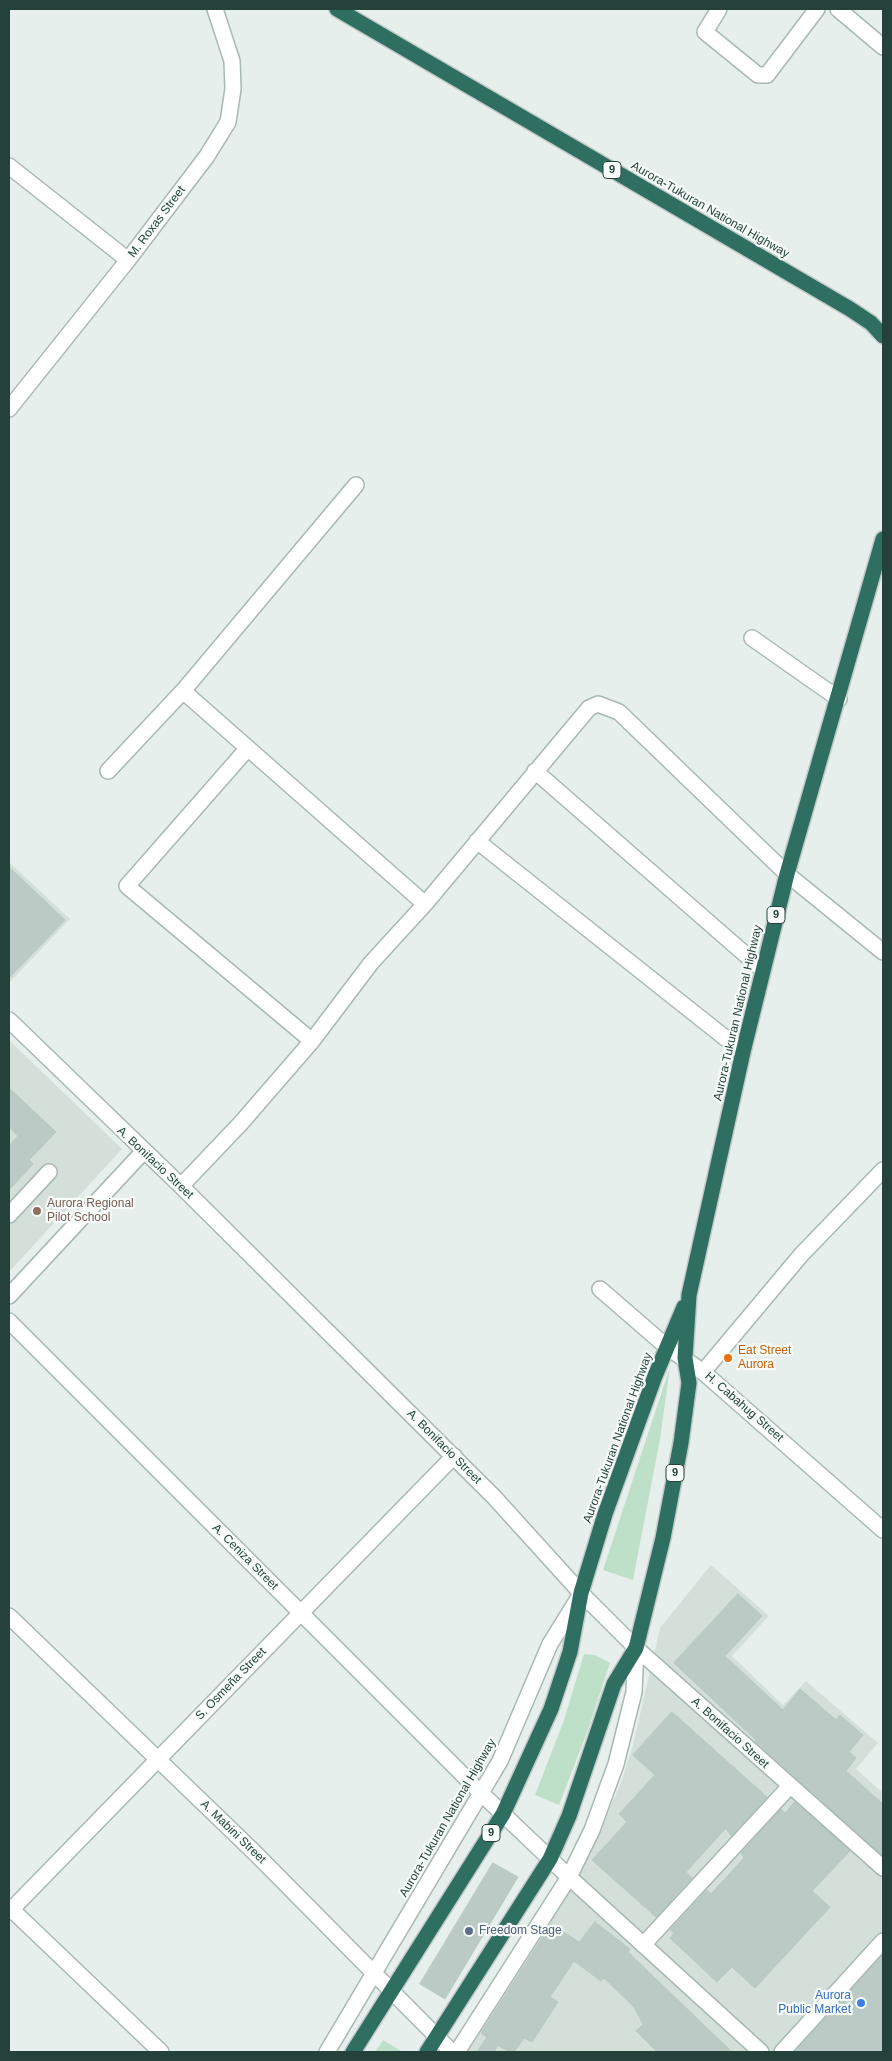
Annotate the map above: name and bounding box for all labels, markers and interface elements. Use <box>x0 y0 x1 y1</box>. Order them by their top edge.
street label: Aurora-Tukuran National Highway <box>628 159 792 261</box>
road number: 9 <box>603 162 621 178</box>
street label: M. Roxas Street <box>125 183 189 261</box>
road number: 9 <box>767 906 785 924</box>
street label: Aurora-Tukuran National Highway <box>711 924 765 1102</box>
street label: A. Bonifacio Street <box>114 1124 196 1202</box>
place label: Aurora Regional Pilot School <box>47 1197 134 1225</box>
marker: Aurora Regional Pilot School <box>31 1205 43 1217</box>
place label: Eat Street Aurora <box>738 1344 791 1372</box>
street label: Aurora-Tukuran National Highway <box>580 1351 656 1525</box>
marker: Eat Street Aurora <box>722 1352 734 1364</box>
street label: H. Cabahug Street <box>702 1369 786 1445</box>
street label: A. Bonifacio Street <box>404 1407 484 1487</box>
road number: 9 <box>666 1465 684 1482</box>
street label: A. Ceniza Street <box>209 1521 281 1593</box>
street label: S. Osmeña Street <box>193 1645 269 1723</box>
street label: A. Bonifacio Street <box>688 1694 772 1772</box>
street label: Aurora-Tukuran National Highway <box>397 1736 499 1900</box>
street label: A. Mabini Street <box>197 1797 269 1867</box>
road number: 9 <box>482 1825 500 1842</box>
place label: Freedom Stage <box>479 1924 562 1938</box>
marker: Freedom Stage <box>463 1925 475 1937</box>
place label: Aurora Public Market <box>778 1989 851 2017</box>
marker: Aurora Public Market <box>855 1997 867 2009</box>

